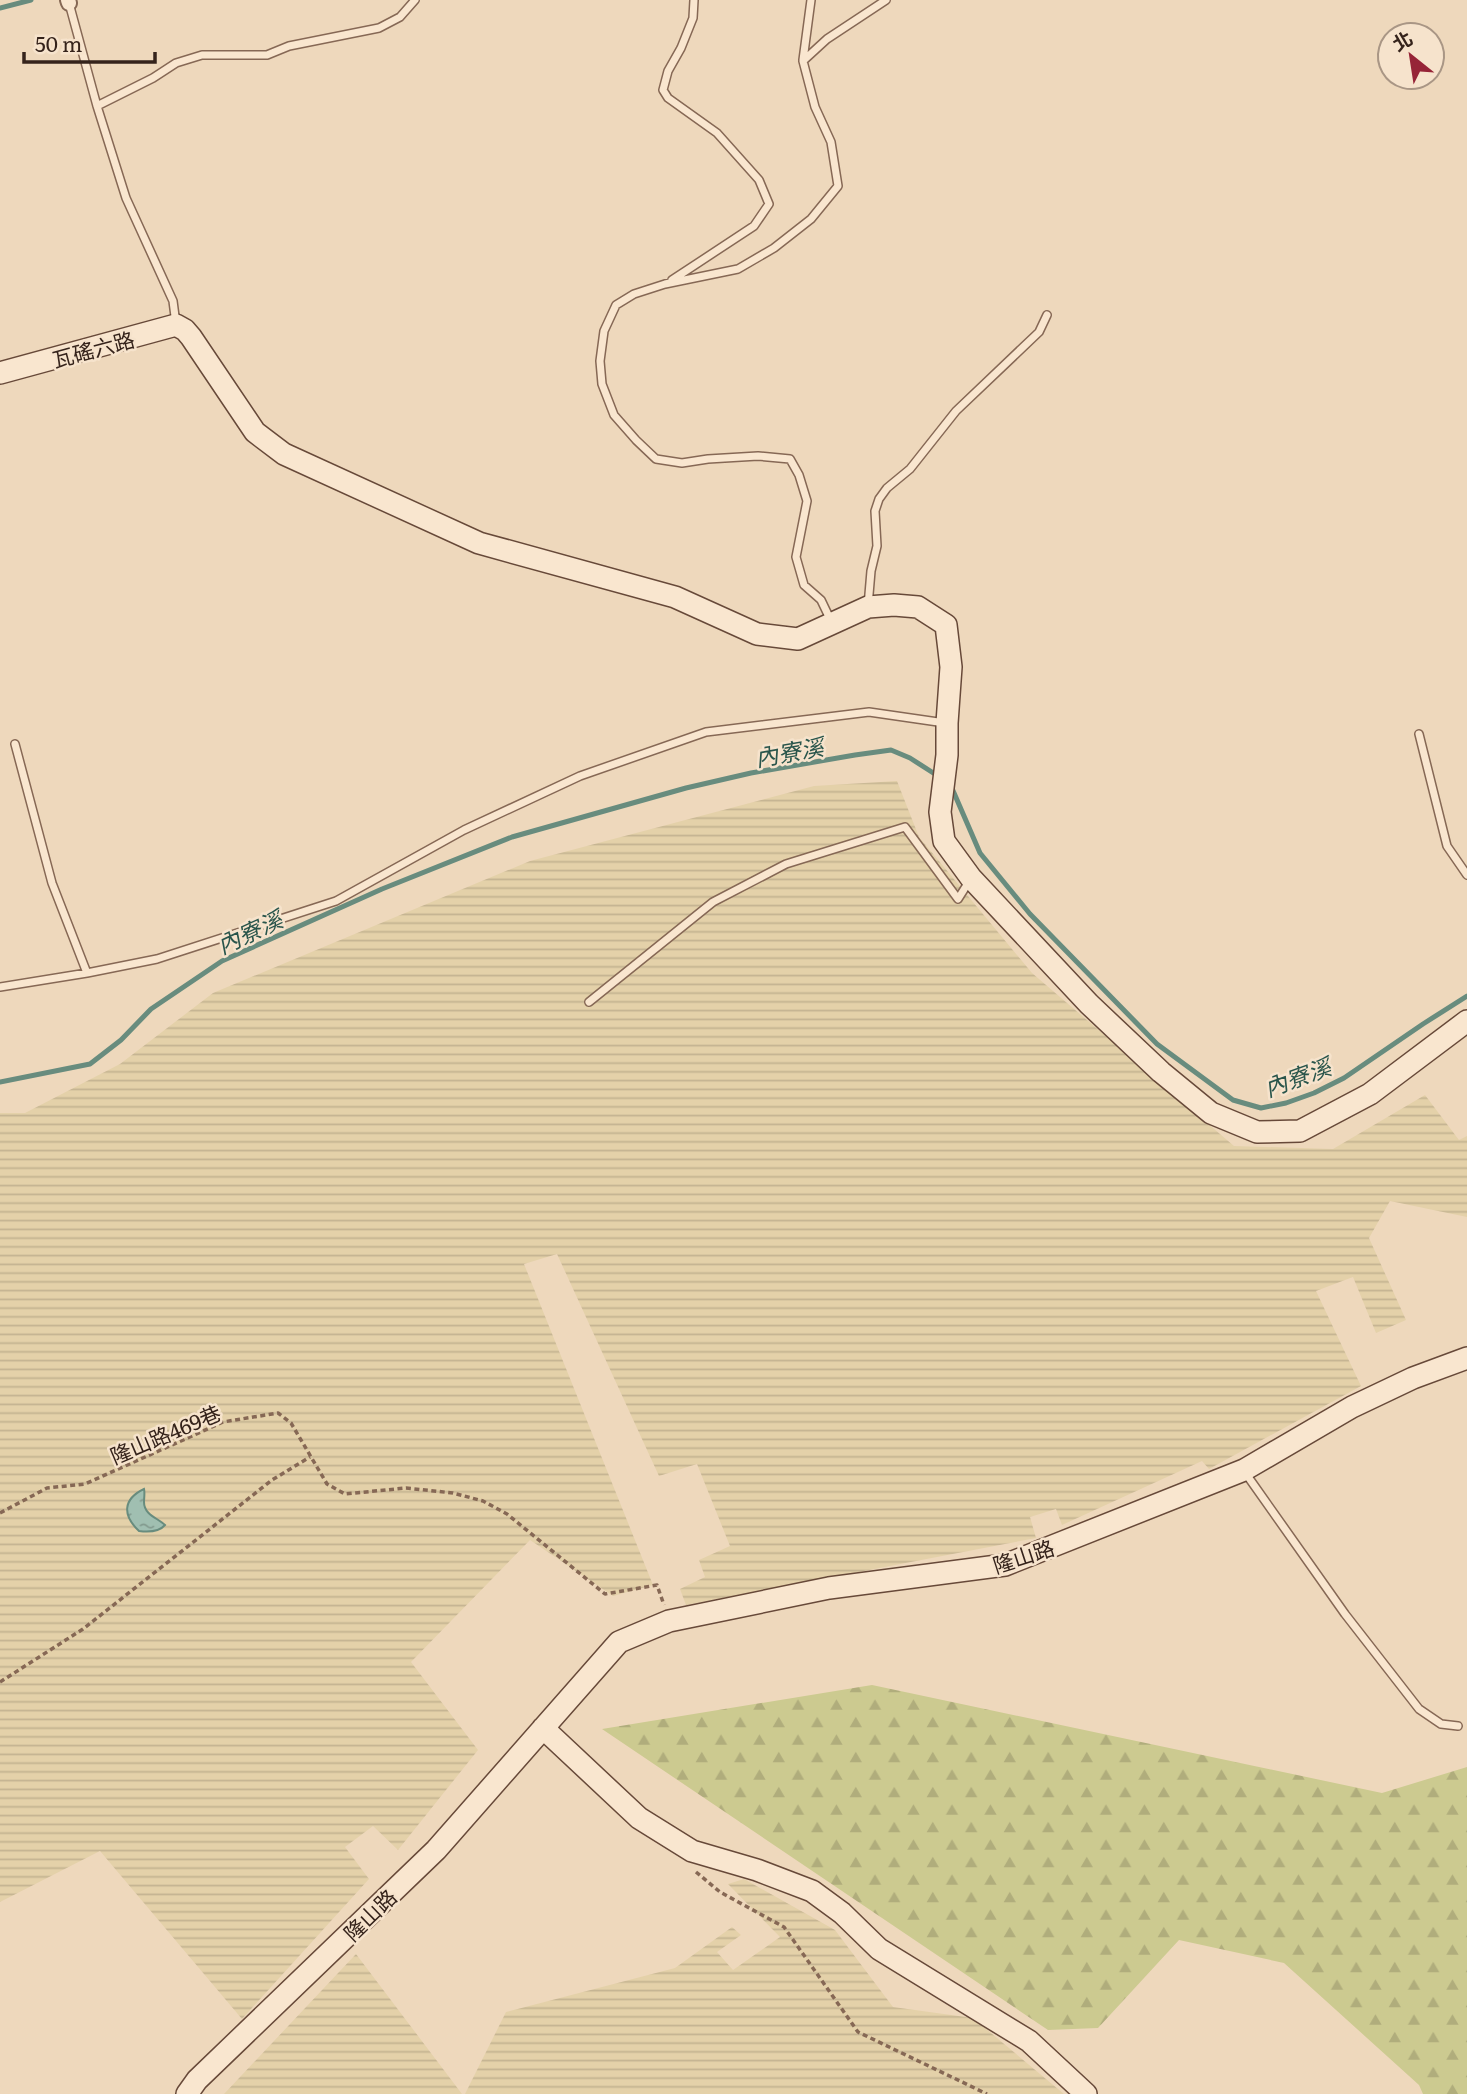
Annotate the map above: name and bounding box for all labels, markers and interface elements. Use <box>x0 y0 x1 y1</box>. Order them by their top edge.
scale bar <box>24 21 156 65</box>
north arrow <box>1376 21 1446 91</box>
text: 北 <box>1387 24 1417 57</box>
text: 50 m <box>35 27 82 58</box>
street label: 瓦磘六路 <box>48 322 138 374</box>
water label: 內寮溪 <box>752 728 829 774</box>
water label: 內寮溪 <box>211 900 290 961</box>
water label: 內寮溪 <box>1259 1047 1338 1104</box>
street label: 隆山路469巷 <box>105 1396 225 1470</box>
street label: 隆山路 <box>988 1531 1058 1579</box>
street label: 隆山路 <box>336 1881 402 1947</box>

